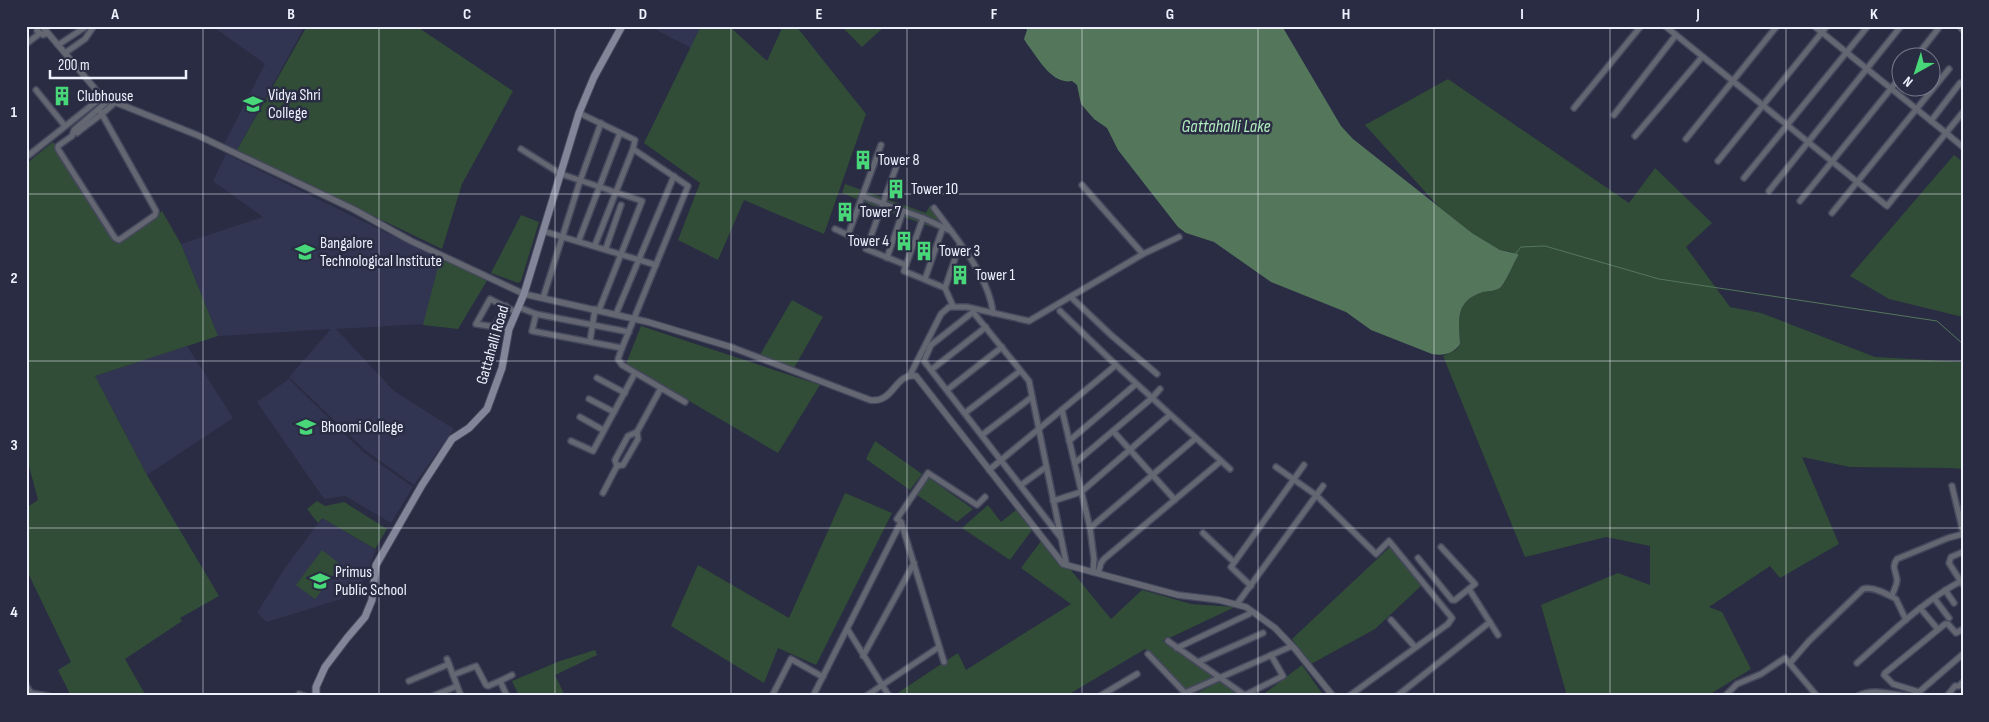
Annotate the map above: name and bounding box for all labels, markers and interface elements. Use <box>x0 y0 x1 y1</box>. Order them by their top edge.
text: A <box>110 5 119 24</box>
text: B <box>287 5 295 24</box>
text: C <box>463 5 471 24</box>
text: D <box>639 5 647 24</box>
text: E <box>816 5 823 24</box>
text: F <box>991 5 998 24</box>
text: G <box>1166 5 1174 24</box>
text: H <box>1342 5 1350 24</box>
text: I <box>1520 5 1524 24</box>
text: J <box>1695 5 1700 24</box>
text: K <box>1870 5 1878 24</box>
scale bar <box>50 48 186 80</box>
north arrow <box>1892 48 1942 98</box>
text: 200 m <box>58 56 90 75</box>
text: N <box>1900 73 1916 91</box>
building icon: Clubhouse <box>51 85 73 107</box>
place label: Vidya Shri College <box>268 86 321 123</box>
place label: Clubhouse <box>77 87 133 106</box>
school or university icon: Vidya Shri College <box>242 93 264 115</box>
text: 1 <box>11 103 18 122</box>
water label: Gattahalli Lake <box>1182 116 1271 137</box>
building icon: Tower 8 <box>852 149 874 171</box>
place label: Tower 8 <box>878 151 920 170</box>
building icon: Tower 10 <box>885 178 907 200</box>
place label: Tower 10 <box>911 180 958 199</box>
building icon: Tower 7 <box>834 201 856 223</box>
place label: Tower 7 <box>860 203 901 222</box>
building icon: Tower 4 <box>893 230 915 252</box>
place label: Tower 4 <box>848 232 889 251</box>
place label: Bangalore Technological Institute <box>320 234 442 271</box>
building icon: Tower 3 <box>913 240 935 262</box>
school or university icon: Bangalore Technological Institute <box>294 241 316 263</box>
place label: Tower 3 <box>939 242 980 261</box>
building icon: Tower 1 <box>949 264 971 286</box>
place label: Tower 1 <box>975 266 1015 285</box>
text: 2 <box>10 269 18 288</box>
street label: Gattahalli Road <box>473 303 513 387</box>
school or university icon: Bhoomi College <box>295 416 317 438</box>
place label: Bhoomi College <box>321 418 403 437</box>
text: 3 <box>10 436 18 455</box>
place label: Primus Public School <box>335 563 407 600</box>
school or university icon: Primus Public School <box>309 570 331 592</box>
text: 4 <box>10 603 18 622</box>

